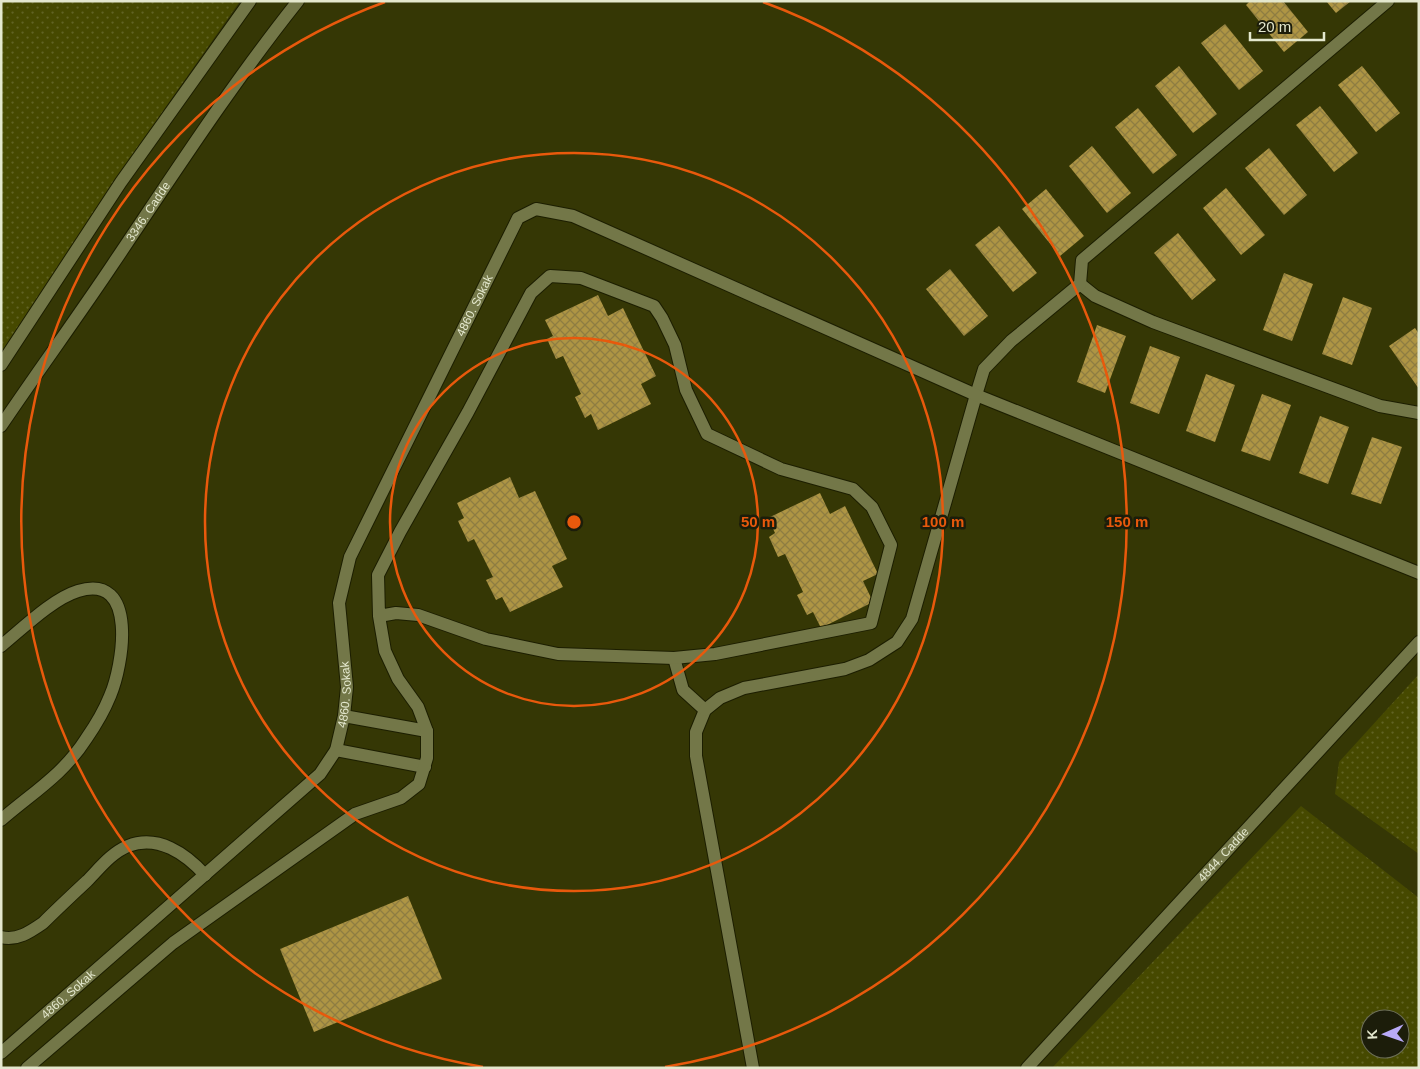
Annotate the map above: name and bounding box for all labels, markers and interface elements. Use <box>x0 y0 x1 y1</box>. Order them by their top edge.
scale bar <box>1250 10 1324 42</box>
text: 20 m <box>1258 18 1291 35</box>
street label: 3346. Cadde <box>123 179 173 244</box>
street label: 4860. Sokak <box>453 272 496 339</box>
centre of rings <box>565 513 583 531</box>
text: 50 m <box>741 513 775 530</box>
text: 100 m <box>922 513 964 530</box>
text: 150 m <box>1106 513 1148 530</box>
street label: 4860. Sokak <box>334 660 354 729</box>
street label: 4844. Cadde <box>1195 824 1252 885</box>
street label: 4860. Sokak <box>38 966 99 1022</box>
north arrow <box>1360 1009 1410 1059</box>
text: K <box>1364 1029 1380 1040</box>

